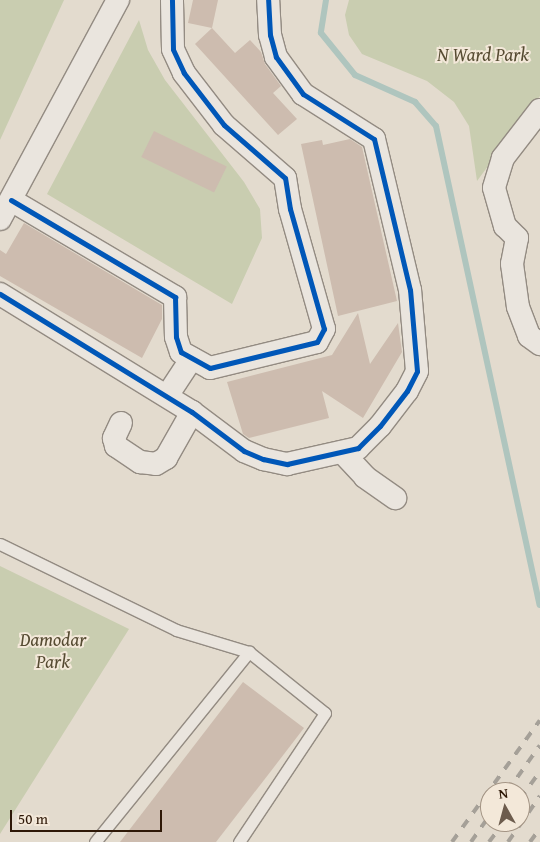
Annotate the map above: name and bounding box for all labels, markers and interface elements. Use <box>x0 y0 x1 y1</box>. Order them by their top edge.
park label: N Ward Park <box>437 44 529 66</box>
park label: Damodar Park <box>20 629 86 673</box>
north arrow <box>480 782 530 832</box>
text: N <box>497 783 509 804</box>
scale bar <box>12 800 165 832</box>
text: 50 m <box>18 808 48 829</box>

